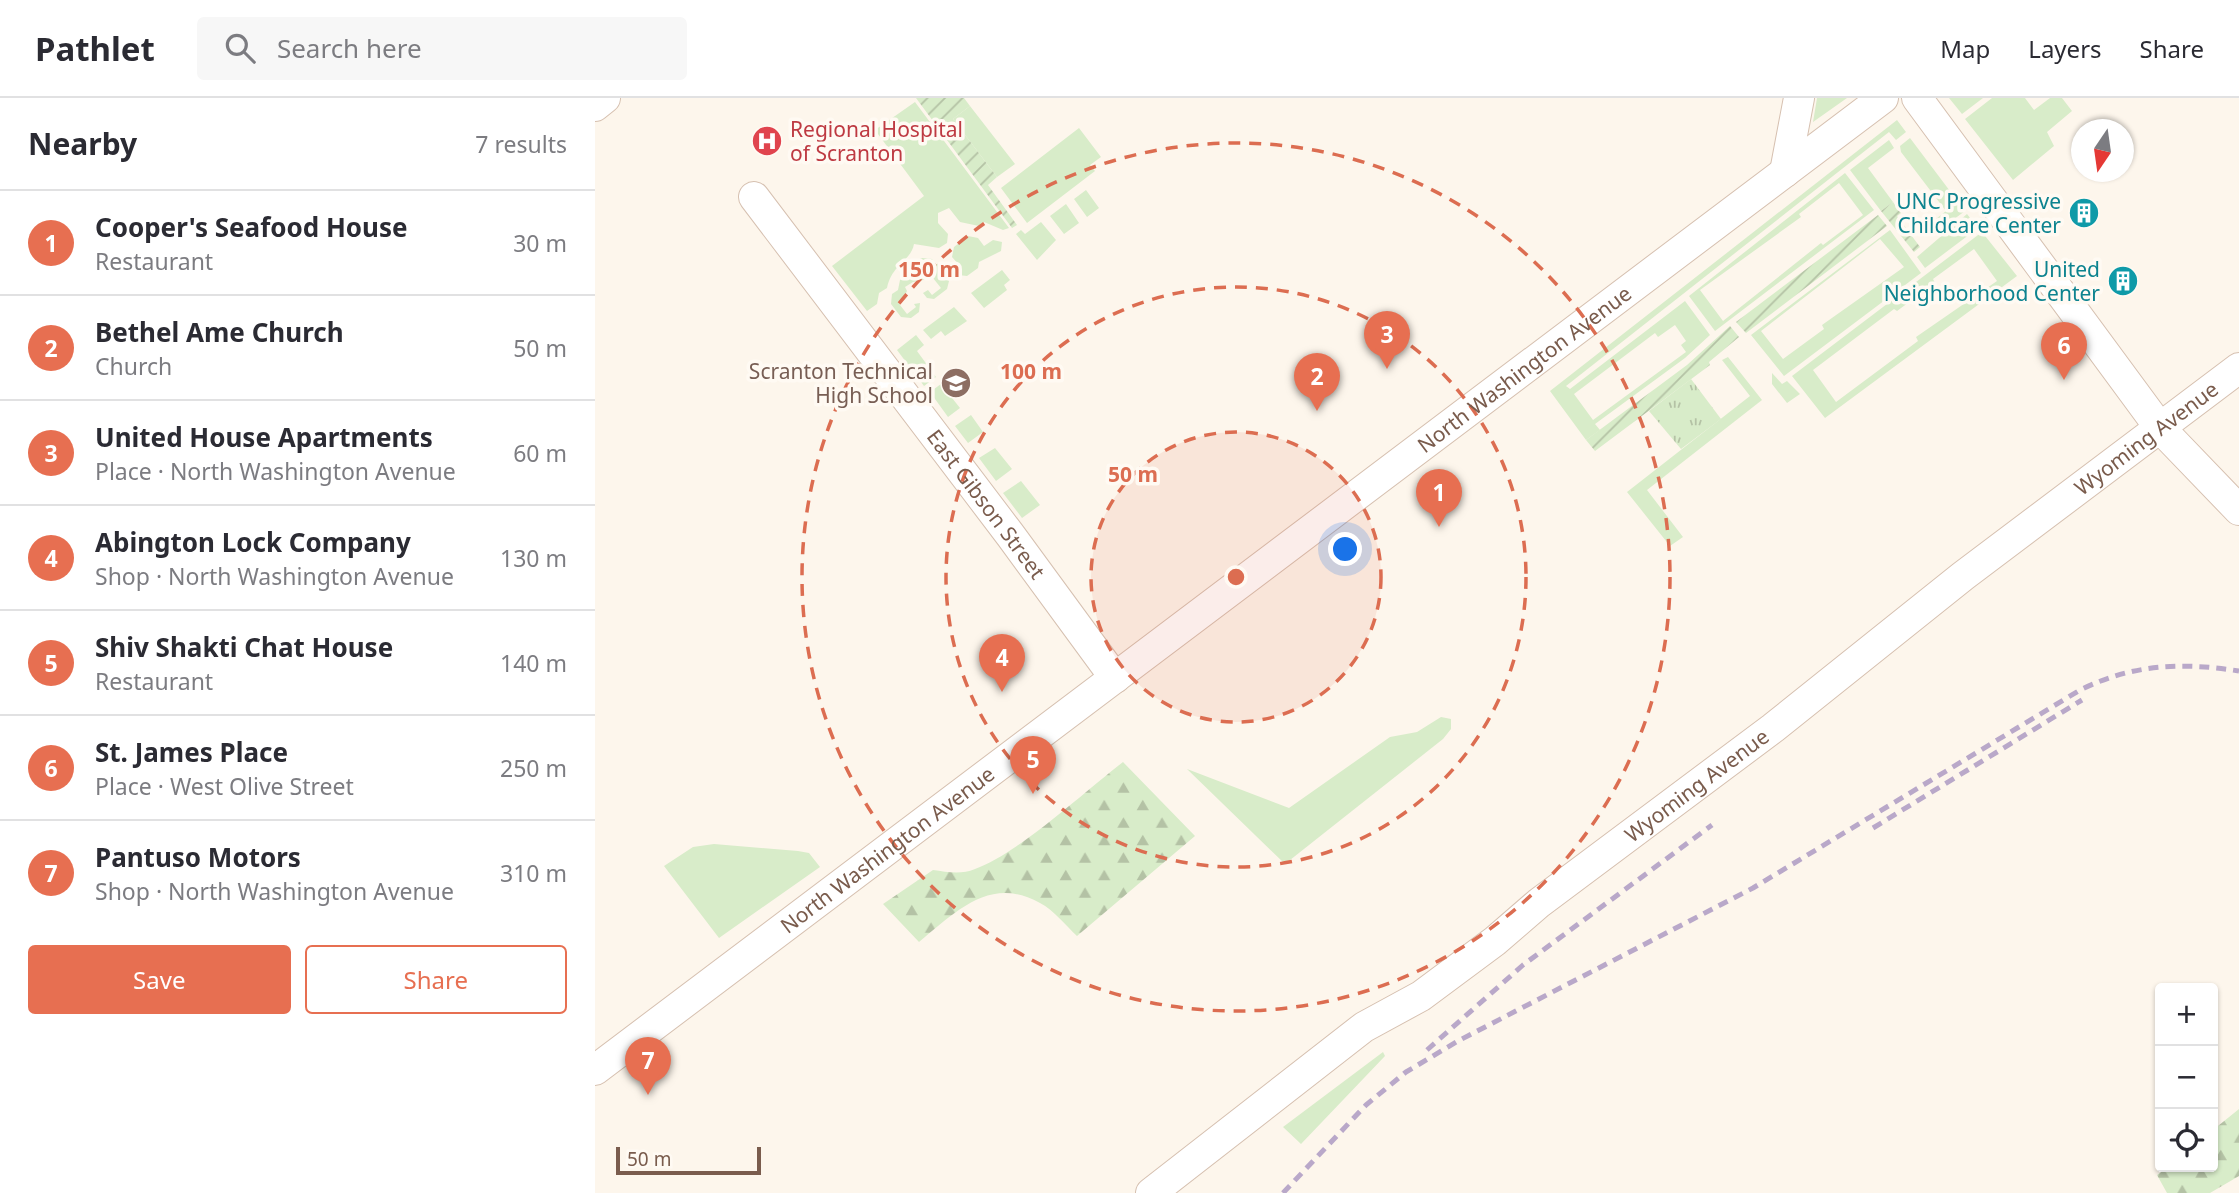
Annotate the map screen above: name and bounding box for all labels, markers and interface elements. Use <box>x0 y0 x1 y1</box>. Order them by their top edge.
search box <box>197 17 687 80</box>
text: Pathlet <box>35 26 155 71</box>
icon: search <box>221 29 259 67</box>
text: Search here <box>277 30 422 66</box>
text: Map <box>1940 32 1990 65</box>
text: Layers <box>2028 32 2102 65</box>
text: Share <box>2140 32 2204 65</box>
place label: Regional Hospital of Scranton <box>790 115 963 167</box>
north arrow <box>2071 119 2134 182</box>
text: Nearby <box>28 123 137 164</box>
hospital icon: Regional Hospital of Scranton <box>750 124 784 158</box>
text: 7 results <box>475 128 567 160</box>
place label: UNC Progressive Childcare Center <box>1896 187 2061 239</box>
building icon: UNC Progressive Childcare Center <box>2067 196 2101 230</box>
text: Cooper's Seafood House <box>95 209 408 245</box>
text: 1 <box>44 227 58 259</box>
text: 30 m <box>513 227 567 259</box>
text: Restaurant <box>95 245 213 277</box>
text: 150 m <box>898 255 960 283</box>
place label: United Neighborhood Center <box>1884 255 2100 307</box>
building icon: United Neighborhood Center <box>2106 264 2140 298</box>
street label: North Washington Avenue <box>1411 279 1637 459</box>
pin: 3 <box>1364 311 1410 369</box>
text: Bethel Ame Church <box>95 314 344 350</box>
pin: 6 <box>2041 322 2087 380</box>
text: 2 <box>44 332 58 364</box>
text: 50 m <box>513 332 567 364</box>
text: Church <box>95 350 172 382</box>
pin: 2 <box>1294 353 1340 411</box>
place label: Scranton Technical High School <box>749 357 933 409</box>
text: 100 m <box>1000 357 1062 385</box>
school or university icon: Scranton Technical High School <box>939 366 973 400</box>
street label: Wyoming Avenue <box>2068 375 2224 501</box>
text: United House Apartments <box>95 419 433 455</box>
street label: East Gibson Street <box>921 424 1052 585</box>
text: 3 <box>44 437 58 469</box>
text: 60 m <box>513 437 567 469</box>
text: Place · North Washington Avenue <box>95 455 456 487</box>
text: 50 m <box>1108 460 1158 488</box>
pin: 1 <box>1416 469 1462 527</box>
text: Abington Lock Company <box>95 524 411 560</box>
your location <box>1328 532 1362 566</box>
text: 4 <box>44 542 58 574</box>
text: 130 m <box>500 542 567 574</box>
text: Shop · North Washington Avenue <box>95 560 454 592</box>
centre of rings <box>1224 565 1248 589</box>
text: Shiv Shakti Chat House <box>95 629 393 665</box>
pin: 4 <box>979 634 1025 692</box>
text: 5 <box>44 647 58 679</box>
text: 140 m <box>500 647 567 679</box>
text: Restaurant <box>95 665 213 697</box>
street label: Wyoming Avenue <box>1619 722 1774 848</box>
text: St. James Place <box>95 734 288 770</box>
pin: 5 <box>1010 736 1056 794</box>
text: 6 <box>44 752 58 784</box>
text: 250 m <box>500 752 567 784</box>
street label: North Washington Avenue <box>774 760 1000 939</box>
text: Place · West Olive Street <box>95 770 354 802</box>
text: Pantuso Motors <box>95 839 301 875</box>
text: 7 <box>44 857 58 889</box>
text: 310 m <box>500 857 567 889</box>
text: Shop · North Washington Avenue <box>95 875 454 907</box>
button: Save <box>28 945 291 1014</box>
button: Share <box>305 945 567 1014</box>
map controls <box>2155 983 2218 1172</box>
button: + <box>2155 983 2218 1046</box>
pin: 7 <box>625 1037 671 1095</box>
button: − <box>2155 1046 2218 1109</box>
button: locate <box>2155 1109 2218 1172</box>
scale bar <box>616 1144 761 1176</box>
text: 50 m <box>627 1146 671 1172</box>

